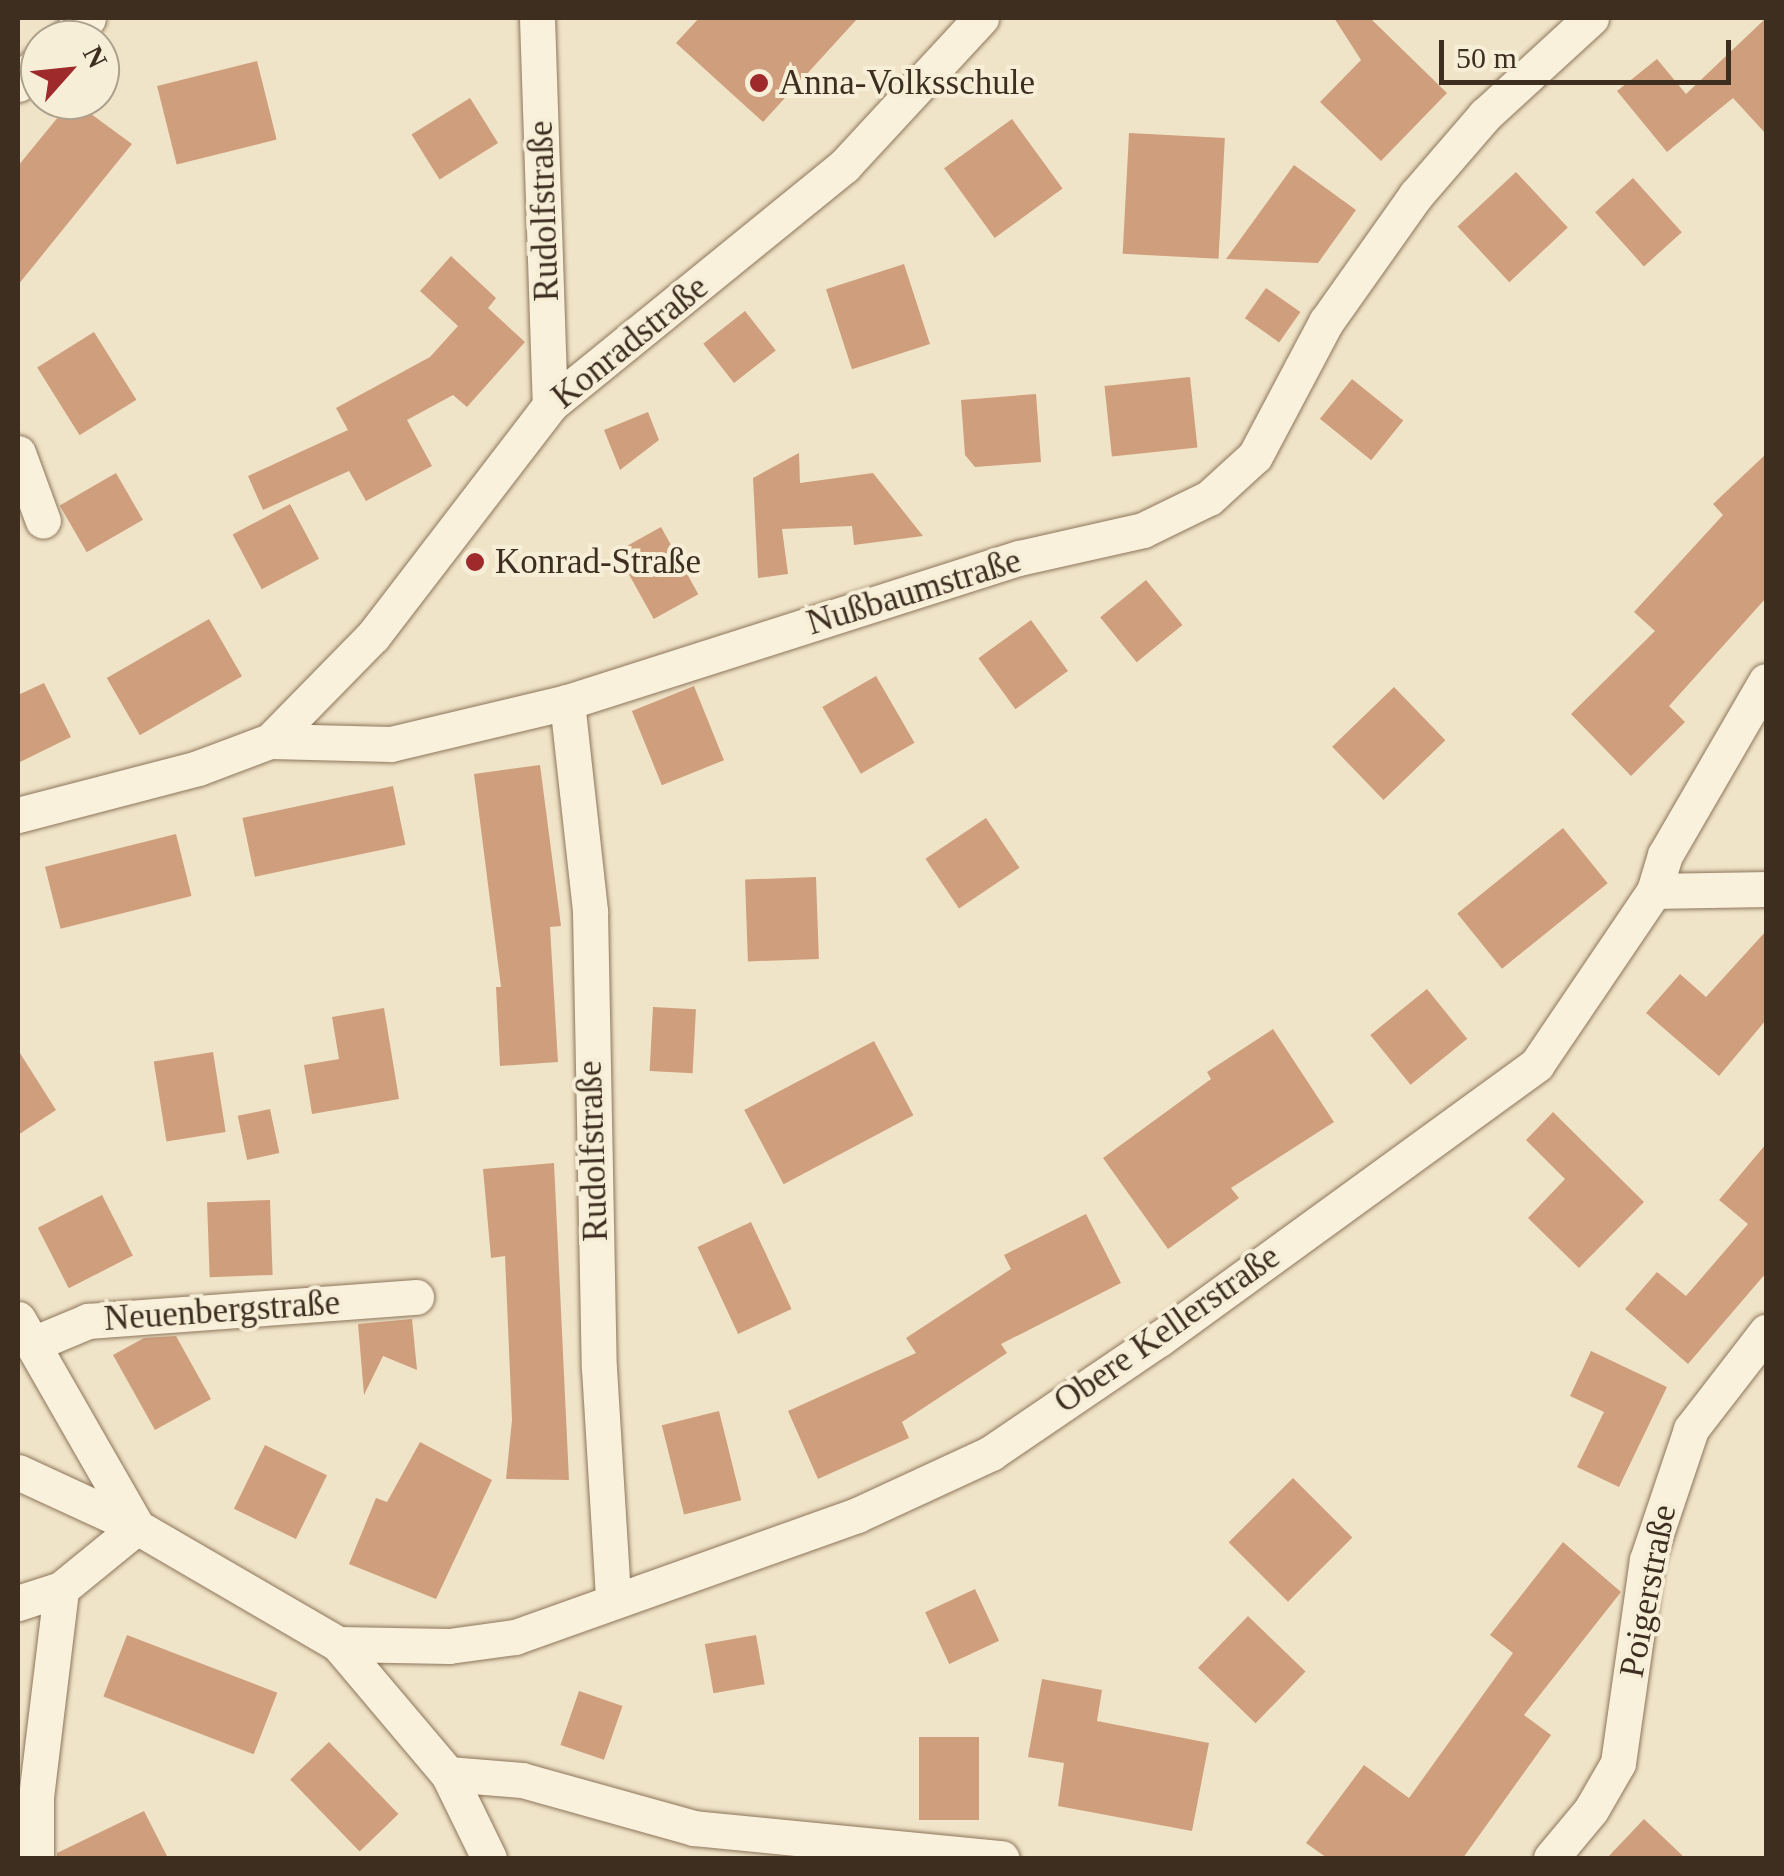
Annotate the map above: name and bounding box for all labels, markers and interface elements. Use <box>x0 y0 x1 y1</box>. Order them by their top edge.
north arrow <box>20 20 120 120</box>
scale bar <box>1444 20 1736 82</box>
text: N <box>77 41 114 73</box>
text: 50 m <box>1456 41 1517 74</box>
place label: Anna-Volksschule <box>779 62 1035 104</box>
marker: Anna-Volksschule <box>748 72 770 94</box>
street label: Rudolfstraße <box>520 120 568 302</box>
street label: Konradstraße <box>544 266 716 418</box>
street label: Nußbaumstraße <box>802 540 1026 644</box>
place label: Konrad-Straße <box>495 541 701 583</box>
marker: Konrad-Straße <box>464 551 486 573</box>
street label: Rudolfstraße <box>569 1060 617 1242</box>
street label: Obere Kellerstraße <box>1046 1236 1288 1422</box>
street label: Neuenbergstraße <box>103 1282 341 1340</box>
street label: Poigerstraße <box>1611 1501 1685 1681</box>

